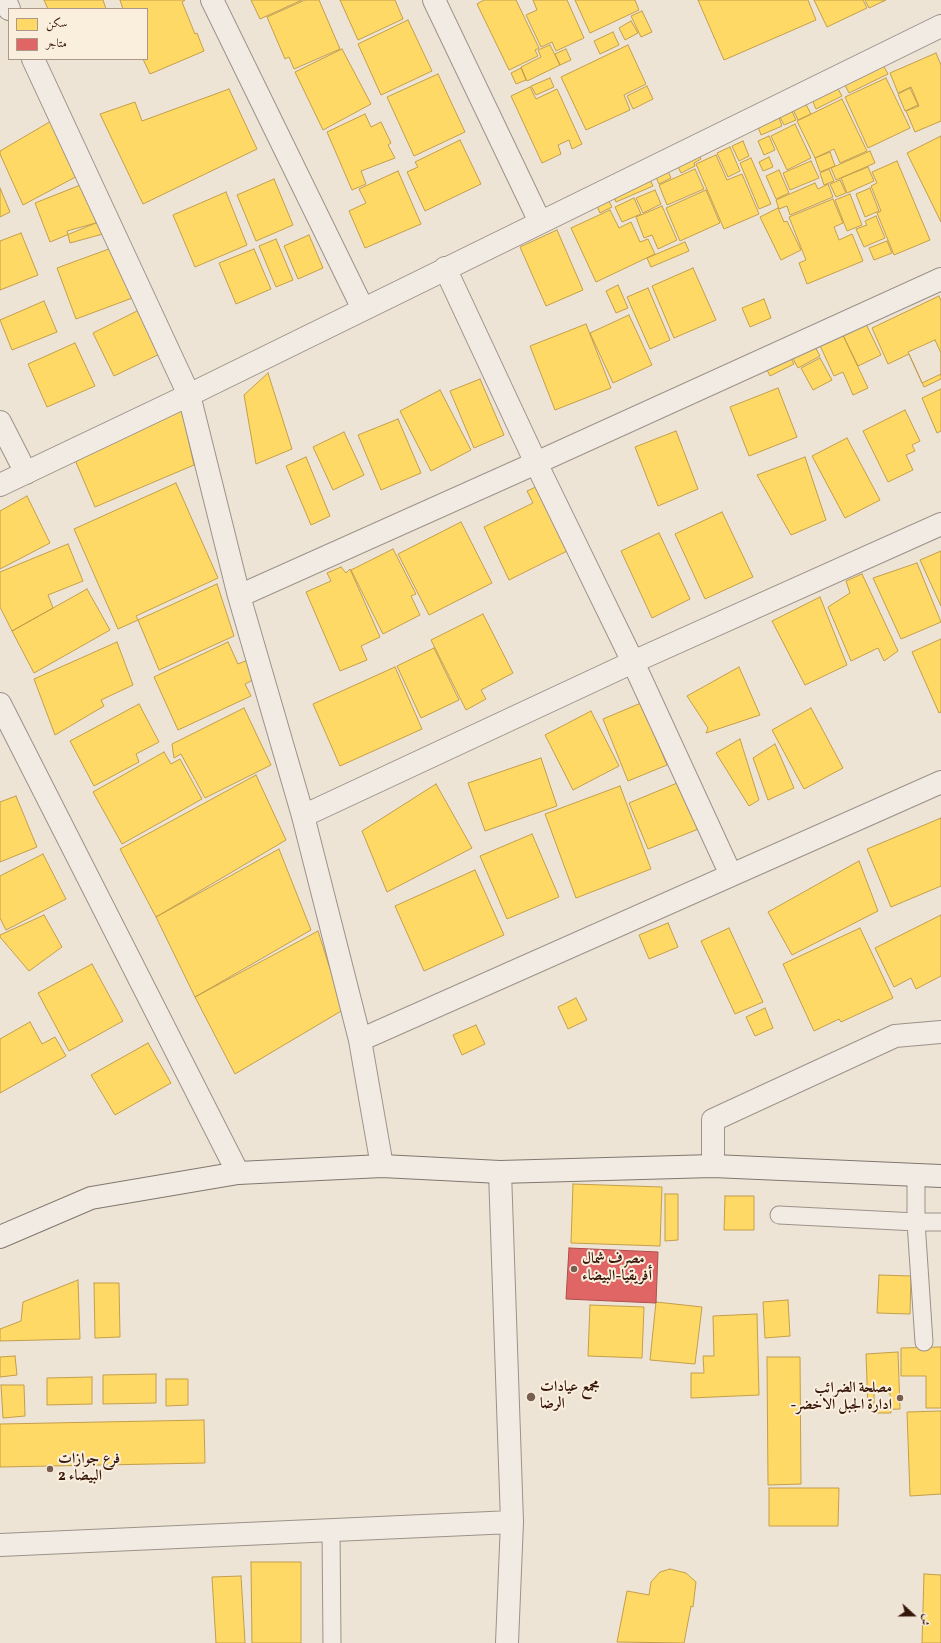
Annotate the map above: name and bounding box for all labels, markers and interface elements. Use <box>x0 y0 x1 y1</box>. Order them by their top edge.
legend <box>8 8 148 60</box>
text: سكن <box>46 16 67 32</box>
text: متاجر <box>46 36 67 52</box>
place label: مصرف شمال أفريقيا-البيضاء <box>582 1251 652 1286</box>
marker: مصرف شمال أفريقيا-البيضاء <box>569 1264 579 1274</box>
place label: مجمع عيادات الرضا <box>540 1379 599 1414</box>
place label: مصلحة الضرائب -ادارة الجبل الاخضر <box>790 1380 892 1415</box>
marker: مجمع عيادات الرضا <box>525 1391 537 1403</box>
marker: مصلحة الضرائب -ادارة الجبل الاخضر <box>895 1393 905 1403</box>
place label: فرع جوازات البيضاء 2 <box>58 1451 120 1486</box>
marker: فرع جوازات البيضاء 2 <box>45 1464 55 1474</box>
north arrow <box>893 1595 933 1635</box>
text: ش <box>916 1612 934 1627</box>

